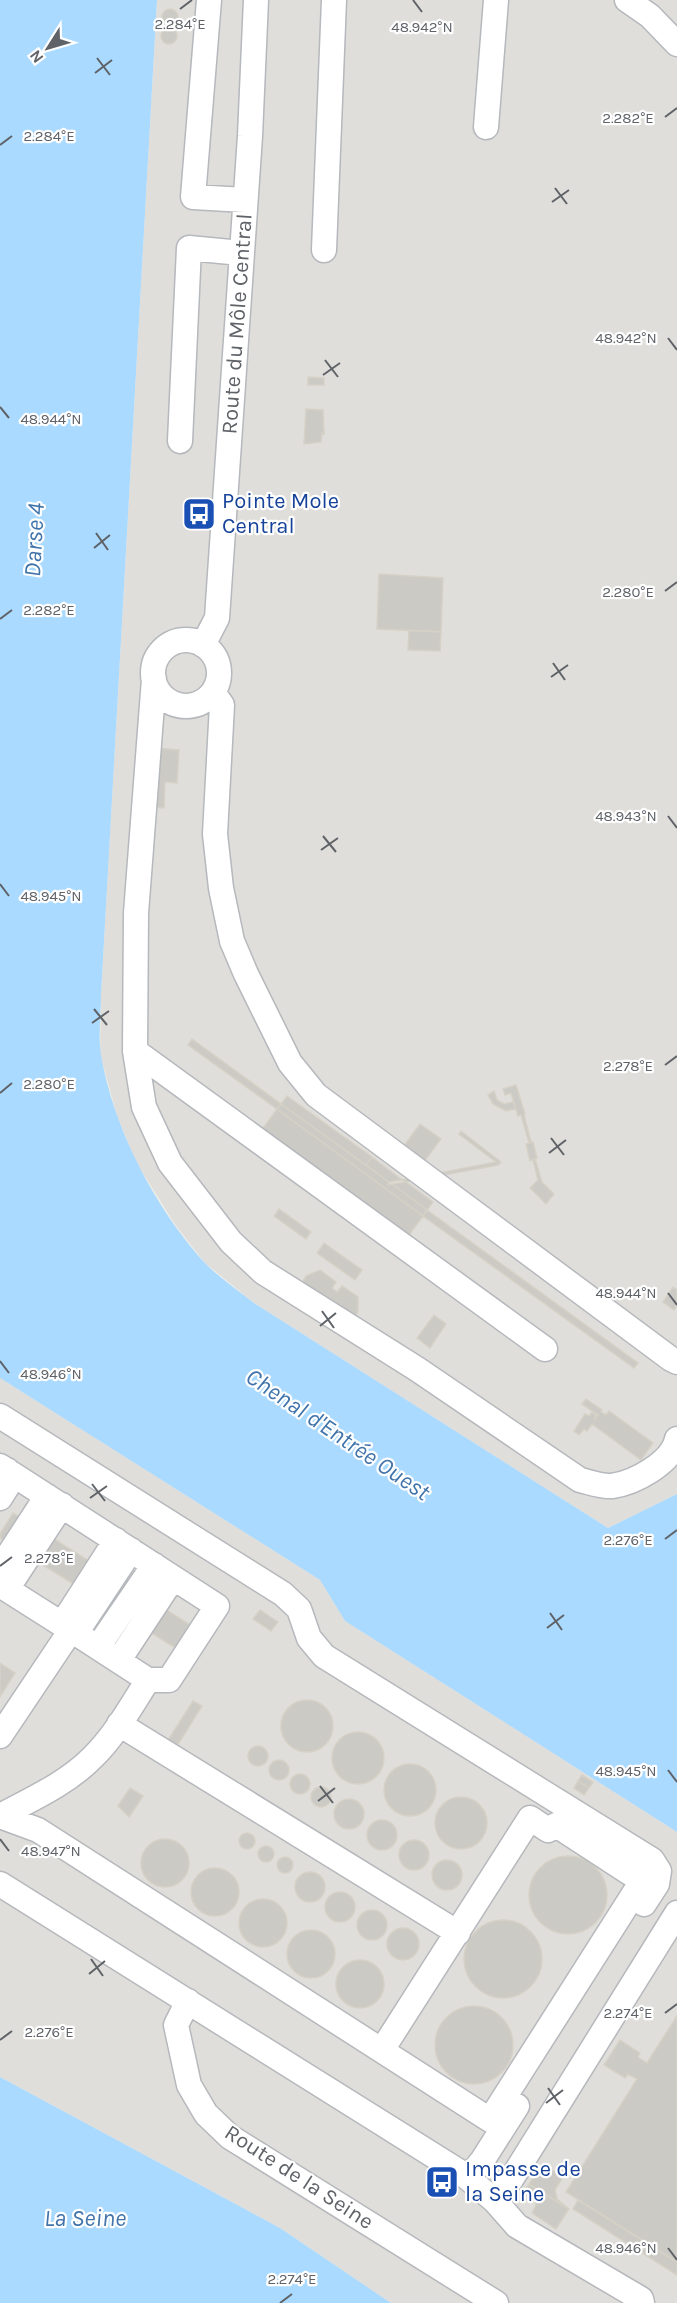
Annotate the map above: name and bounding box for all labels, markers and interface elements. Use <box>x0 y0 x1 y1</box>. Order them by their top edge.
text: 2.284°E <box>154 15 206 33</box>
north arrow <box>18 18 78 78</box>
text: 48.942°N <box>391 18 453 36</box>
text: N <box>25 46 47 67</box>
text: 2.282°E <box>602 109 654 127</box>
text: 2.284°E <box>23 127 75 145</box>
street label: Route du Môle Central <box>216 213 258 435</box>
text: 48.942°N <box>595 329 657 347</box>
text: 48.944°N <box>20 410 82 428</box>
place label: Pointe Mole Central <box>222 488 339 539</box>
bus stop icon: Pointe Mole Central <box>181 496 217 532</box>
water label: Darse 4 <box>18 501 50 578</box>
text: 2.280°E <box>602 583 654 601</box>
text: 2.282°E <box>23 601 75 619</box>
text: 48.943°N <box>595 807 657 825</box>
text: 48.945°N <box>20 887 82 905</box>
text: 2.278°E <box>603 1057 653 1075</box>
text: 2.280°E <box>23 1075 75 1093</box>
text: 48.944°N <box>595 1284 657 1302</box>
water label: Chenal d'Entrée Ouest <box>241 1362 436 1506</box>
text: 48.946°N <box>20 1365 82 1383</box>
text: 2.276°E <box>603 1531 653 1549</box>
text: 2.278°E <box>24 1549 74 1567</box>
text: 48.945°N <box>595 1762 657 1780</box>
text: 48.947°N <box>21 1842 81 1860</box>
text: 2.274°E <box>603 2004 653 2022</box>
text: 2.276°E <box>24 2023 74 2041</box>
street label: Route de la Seine <box>220 2119 378 2235</box>
place label: Impasse de la Seine <box>465 2156 581 2207</box>
bus stop icon: Impasse de la Seine <box>424 2164 460 2200</box>
water label: La Seine <box>44 2204 126 2232</box>
text: 48.946°N <box>595 2239 657 2257</box>
text: 2.274°E <box>267 2270 317 2288</box>

